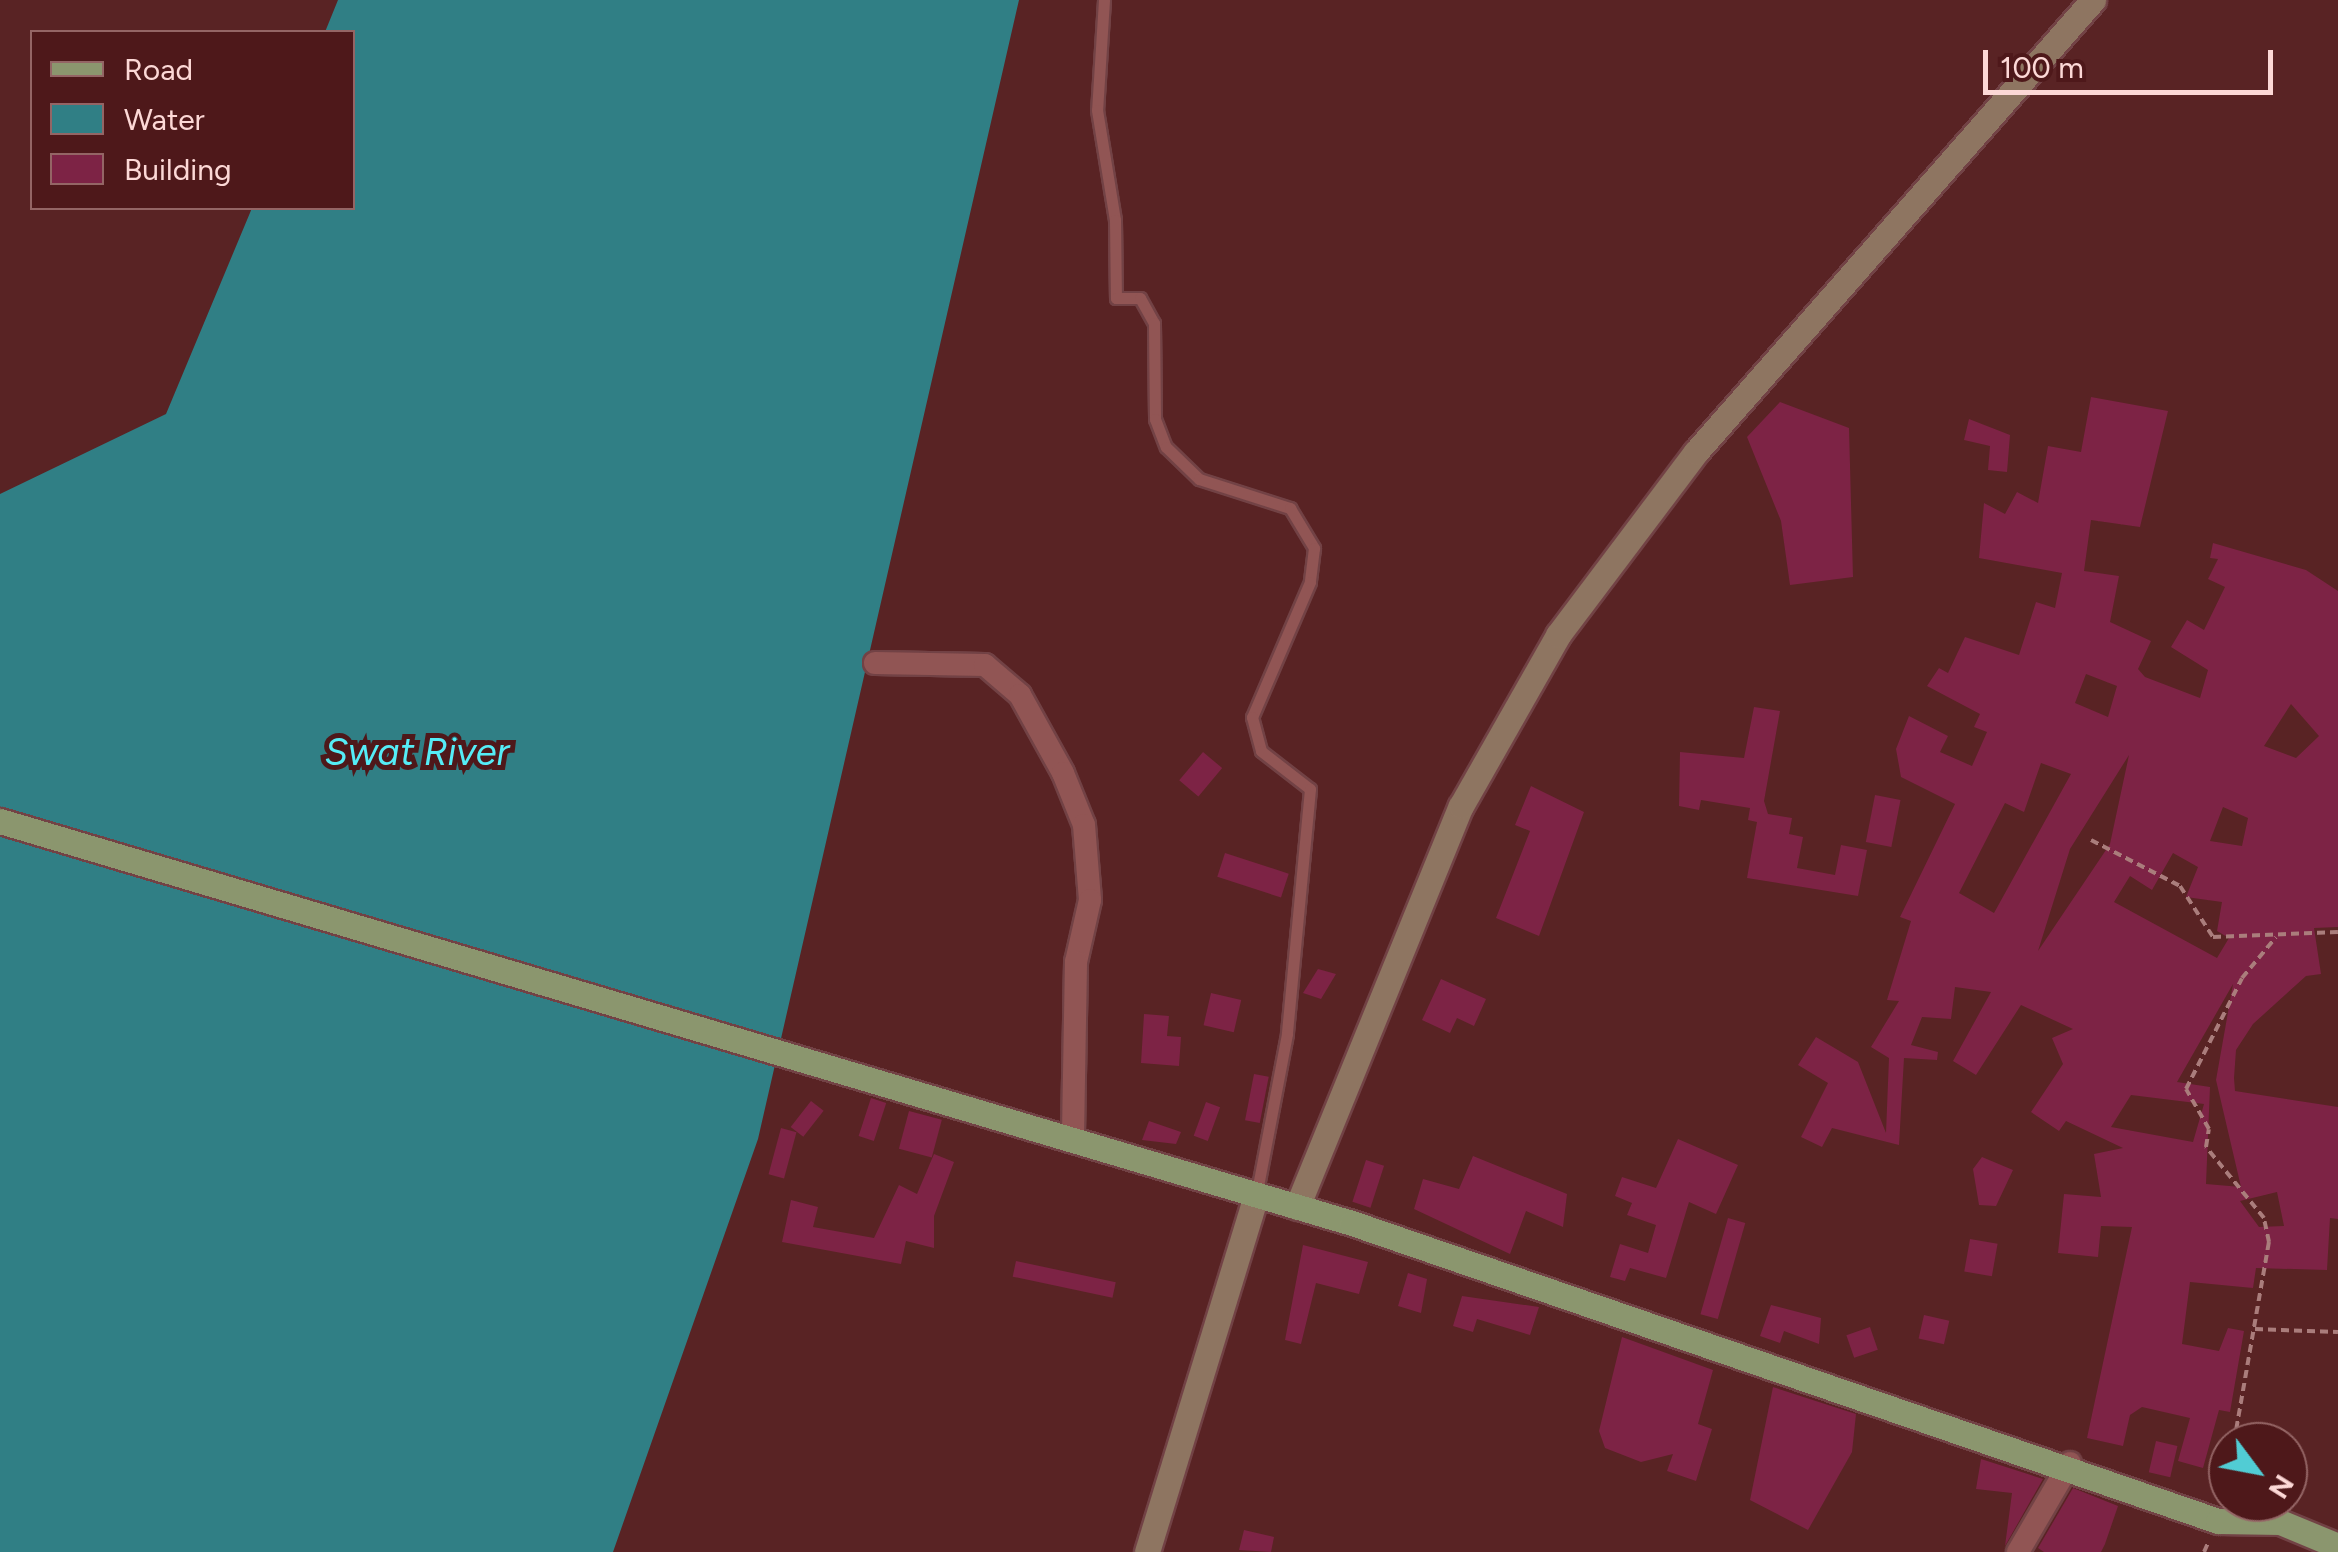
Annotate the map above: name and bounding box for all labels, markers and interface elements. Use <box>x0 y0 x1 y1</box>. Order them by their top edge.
legend <box>30 30 355 210</box>
scale bar <box>1988 30 2278 92</box>
text: 100 m <box>2000 49 2084 86</box>
text: Road <box>124 51 193 88</box>
text: Water <box>124 101 205 138</box>
text: Building <box>124 151 232 188</box>
water label: Swat River <box>325 730 509 776</box>
north arrow <box>2208 1422 2308 1522</box>
text: N <box>2262 1469 2302 1505</box>

